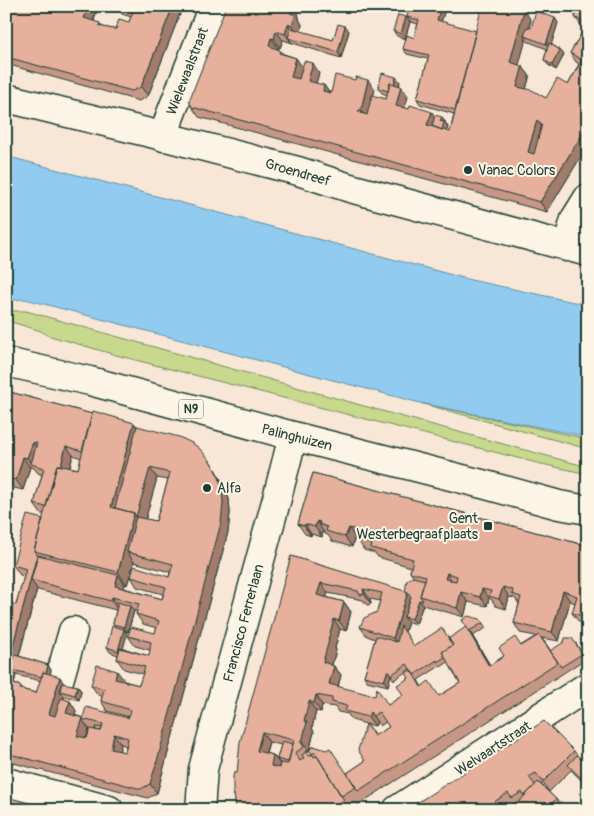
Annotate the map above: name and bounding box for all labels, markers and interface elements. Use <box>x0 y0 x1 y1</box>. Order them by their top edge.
street label: Wielewaalstraat <box>163 25 212 117</box>
street label: Groendreef <box>263 155 333 190</box>
place label: Vanac Colors <box>478 162 556 179</box>
marker: Vanac Colors <box>462 164 474 176</box>
road number: N9 <box>178 399 204 418</box>
street label: Palinghuizen <box>260 420 334 455</box>
place label: Alfa <box>217 480 241 497</box>
marker: Alfa <box>201 482 213 494</box>
place label: Gent Westerbegraafplaats <box>356 510 479 543</box>
marker: Gent Westerbegraafplaats <box>482 520 494 532</box>
street label: Francisco Ferrerlaan <box>220 562 267 684</box>
street label: Welvaartstraat <box>452 717 535 779</box>

